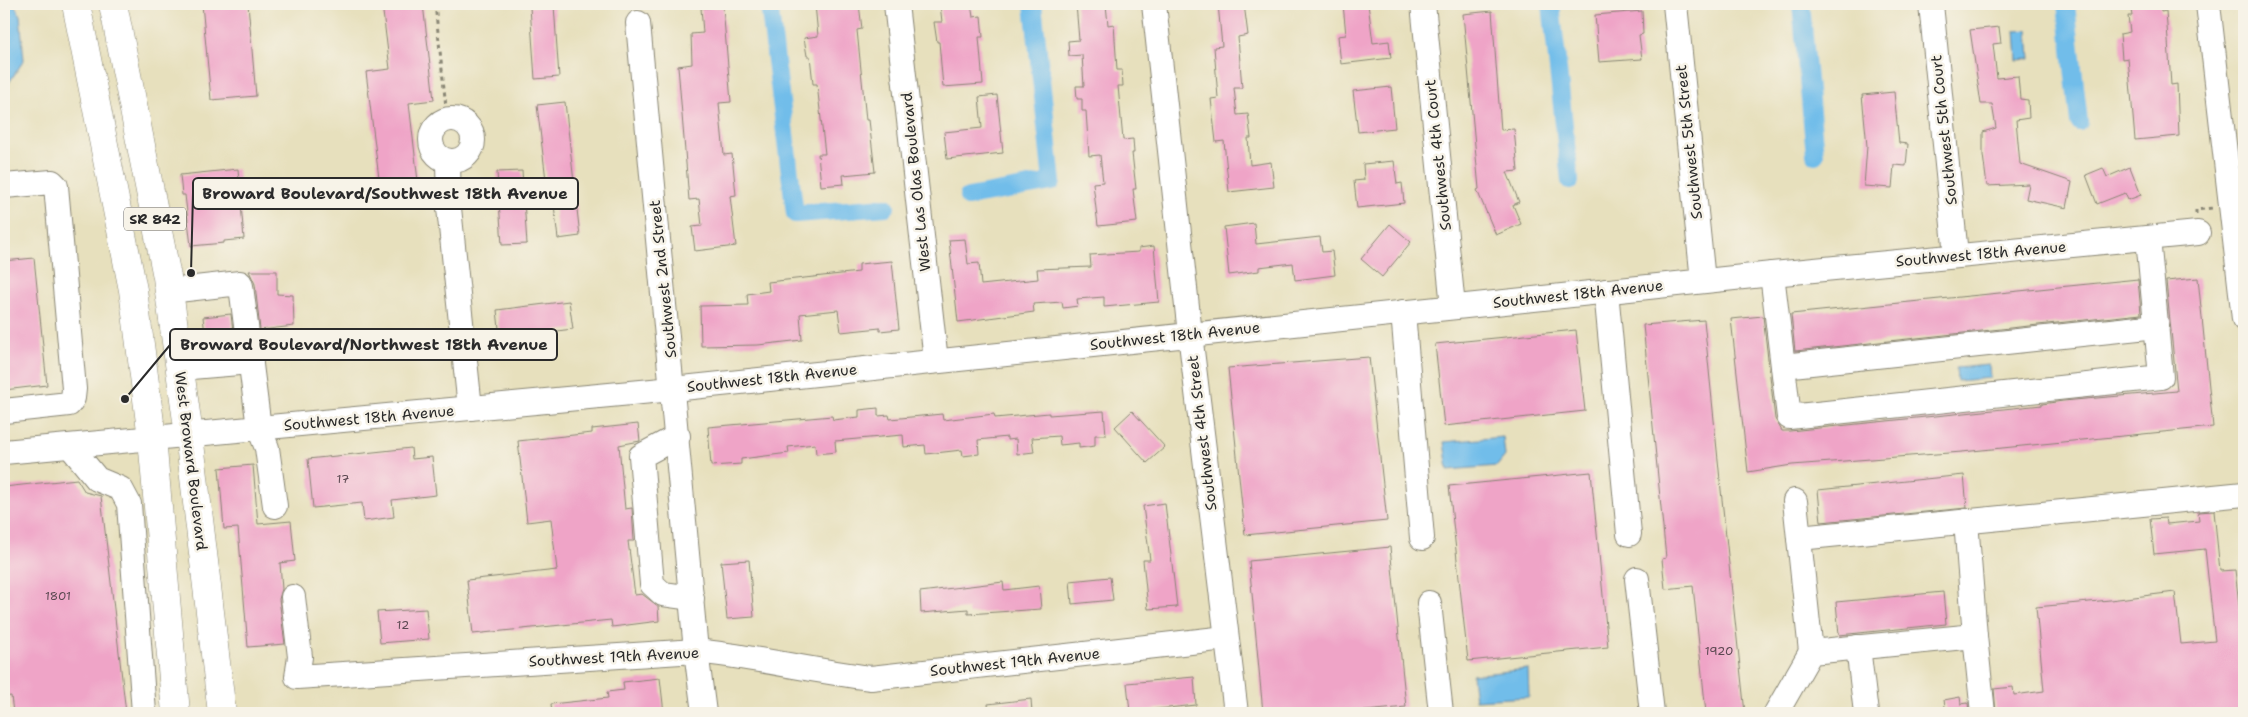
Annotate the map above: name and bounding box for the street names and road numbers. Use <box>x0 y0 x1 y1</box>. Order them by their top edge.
street label: Southwest 5th Court <box>1926 54 1962 206</box>
street label: Southwest 5th Street <box>1671 64 1707 220</box>
street label: Southwest 4th Court <box>1420 78 1456 232</box>
street label: West Las Olas Boulevard <box>897 91 935 273</box>
street label: Southwest 2nd Street <box>645 199 681 359</box>
road number: SR 842 <box>124 208 186 230</box>
street label: Southwest 18th Avenue <box>1895 237 2067 271</box>
street label: Southwest 18th Avenue <box>1492 275 1664 313</box>
street label: Southwest 18th Avenue <box>1089 317 1261 355</box>
street label: Southwest 4th Street <box>1183 354 1221 512</box>
street label: Southwest 18th Avenue <box>686 359 858 397</box>
street label: West Broward Boulevard <box>170 370 212 552</box>
street label: Southwest 18th Avenue <box>283 401 455 435</box>
street label: Southwest 19th Avenue <box>528 643 700 671</box>
street label: Southwest 19th Avenue <box>929 643 1101 681</box>

